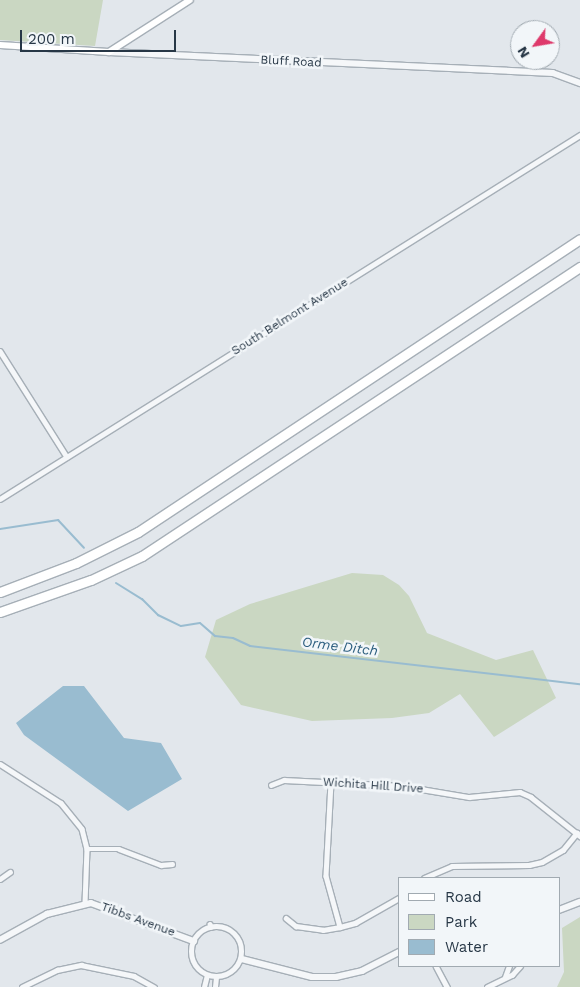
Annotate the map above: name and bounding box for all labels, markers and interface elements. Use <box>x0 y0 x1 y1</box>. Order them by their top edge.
scale bar <box>22 20 179 52</box>
north arrow <box>510 20 560 70</box>
text: 200 m <box>28 30 75 48</box>
text: N <box>514 44 533 61</box>
street label: Bluff Road <box>260 53 322 71</box>
street label: South Belmont Avenue <box>229 275 351 359</box>
water label: Orme Ditch <box>301 633 379 659</box>
street label: Wichita Hill Drive <box>322 775 424 797</box>
legend <box>398 877 560 967</box>
text: Road <box>445 888 482 906</box>
street label: Tibbs Avenue <box>99 900 177 940</box>
text: Park <box>445 913 477 931</box>
text: Water <box>445 938 488 956</box>

